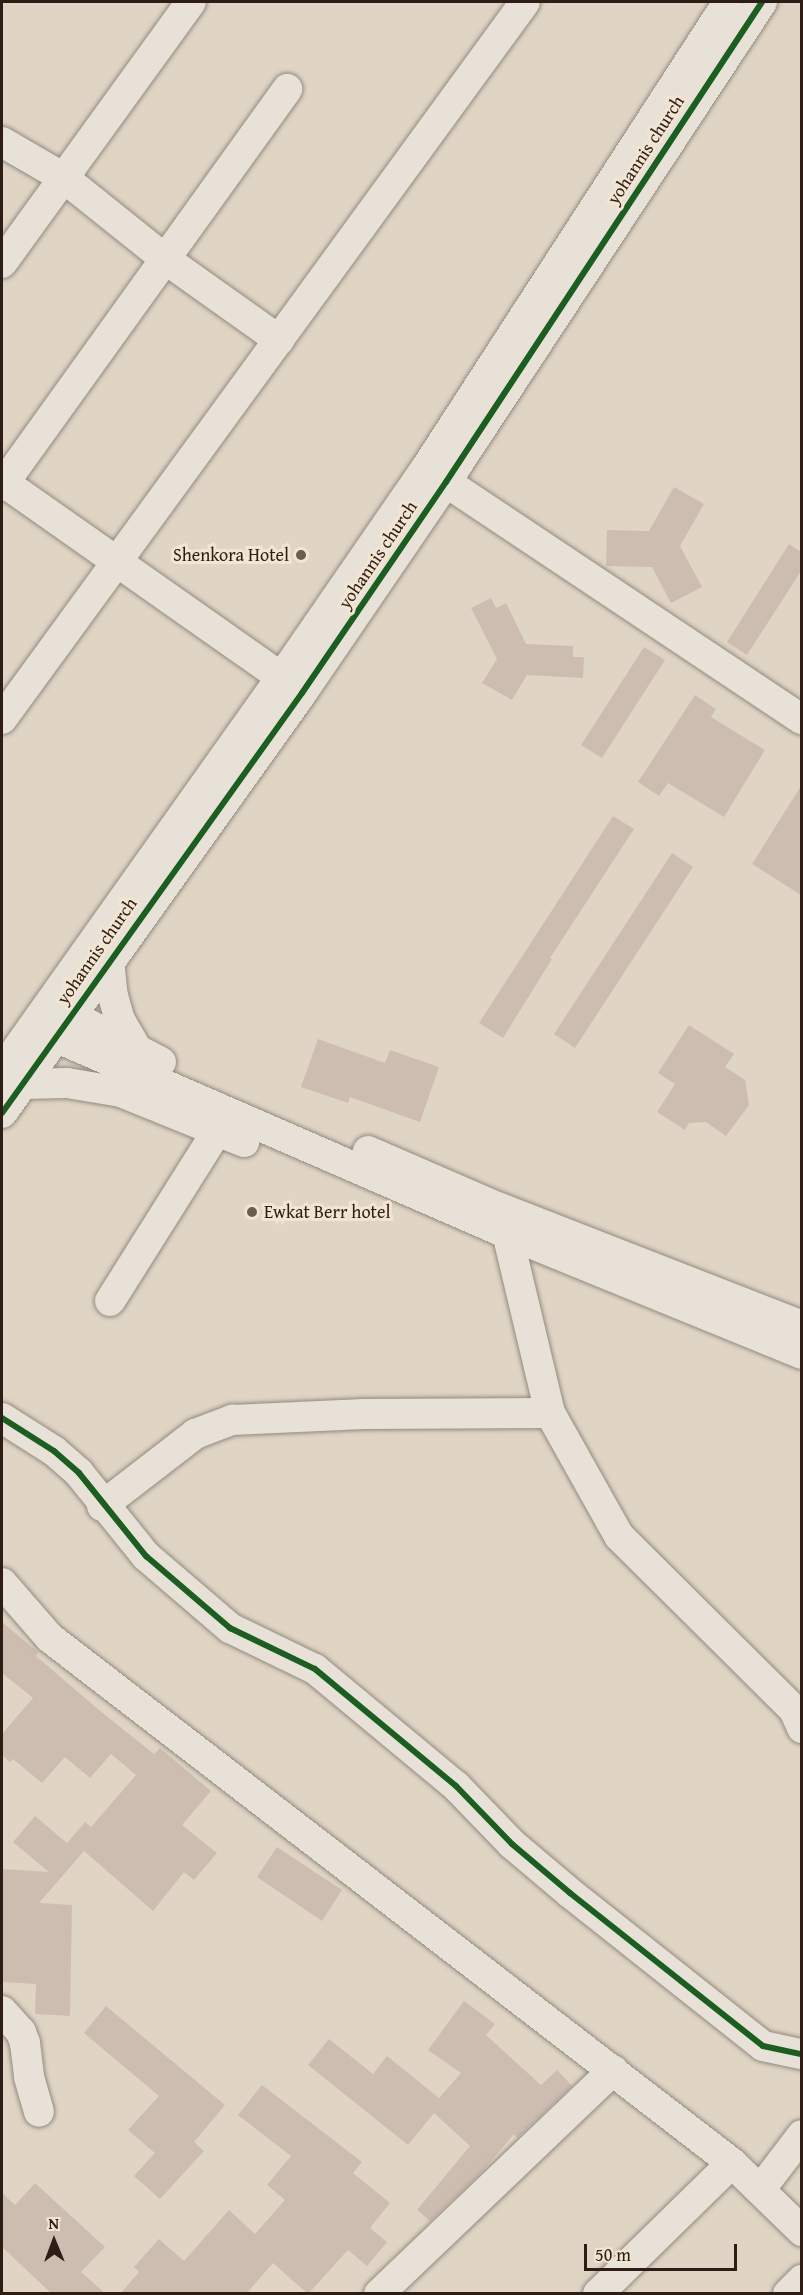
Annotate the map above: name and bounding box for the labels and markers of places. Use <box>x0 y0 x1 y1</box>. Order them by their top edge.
place label: Shenkora Hotel <box>173 544 289 566</box>
marker: Shenkora Hotel <box>294 548 308 562</box>
place label: Ewkat Berr hotel <box>264 1201 390 1223</box>
marker: Ewkat Berr hotel <box>245 1205 259 1219</box>

